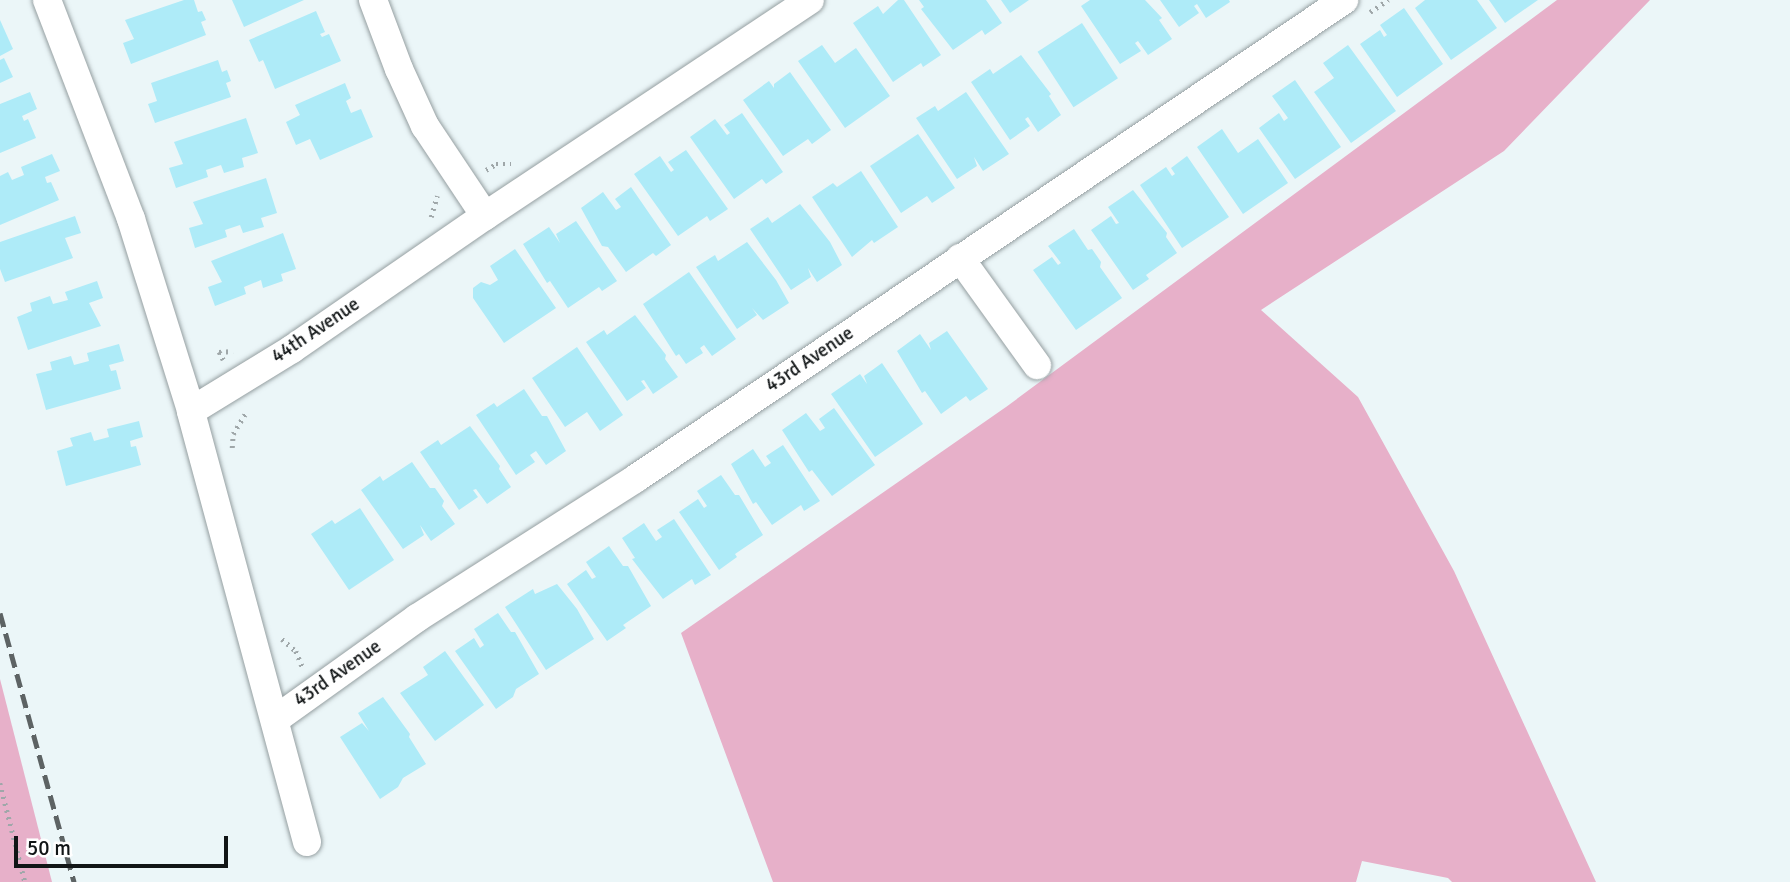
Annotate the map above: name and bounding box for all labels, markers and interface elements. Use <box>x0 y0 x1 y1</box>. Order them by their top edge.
street label: 44th Avenue <box>268 293 364 369</box>
street label: 43rd Avenue <box>762 322 858 398</box>
street label: 43rd Avenue <box>290 636 386 712</box>
scale bar <box>18 822 231 866</box>
text: 50 m <box>27 835 71 861</box>

